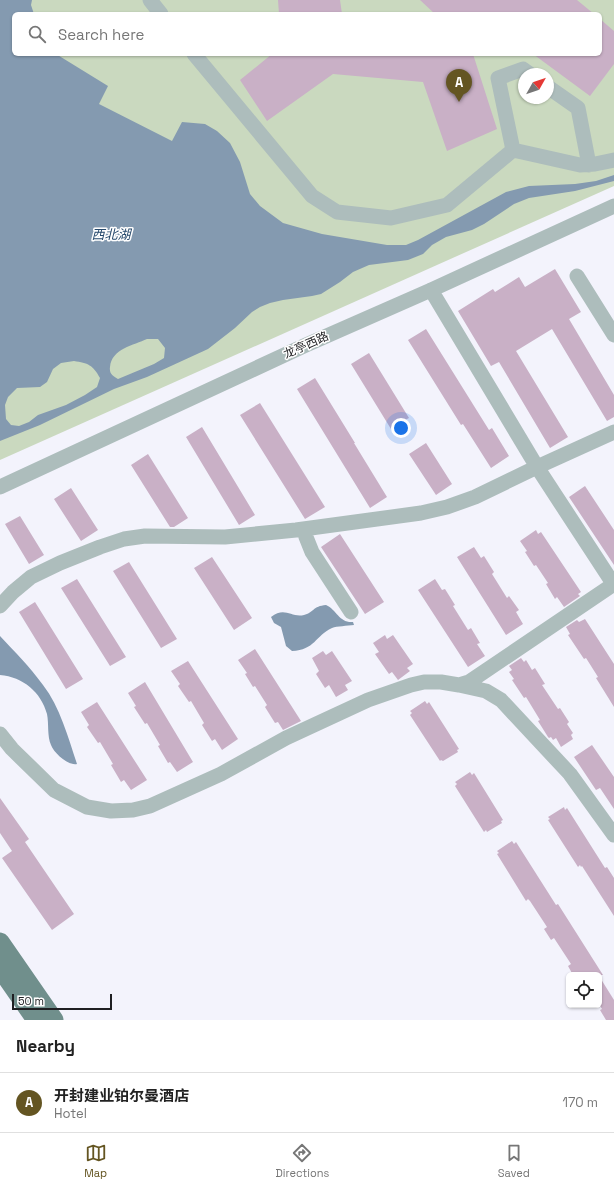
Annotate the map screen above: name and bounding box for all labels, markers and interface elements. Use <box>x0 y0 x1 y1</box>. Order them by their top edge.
search box <box>12 12 602 56</box>
icon: search <box>26 23 48 45</box>
text: Search here <box>58 25 144 44</box>
north arrow <box>518 68 554 104</box>
pin: A <box>446 69 472 102</box>
water label: 西北湖 <box>91 226 132 243</box>
street label: 龙亭西路 <box>281 328 331 362</box>
your location <box>391 418 411 438</box>
map controls <box>566 972 602 1008</box>
button: locate <box>566 972 602 1008</box>
scale bar <box>12 992 112 1011</box>
text: 50 m <box>18 994 44 1008</box>
text: Nearby <box>16 1035 75 1057</box>
text: 开封建业铂尔曼酒店 <box>54 1086 189 1105</box>
text: A <box>25 1094 33 1111</box>
text: 170 m <box>562 1094 598 1111</box>
text: Hotel <box>54 1105 87 1122</box>
tab: Map <box>84 1142 107 1180</box>
tab: Directions <box>275 1142 329 1180</box>
tab: Saved <box>498 1142 530 1180</box>

